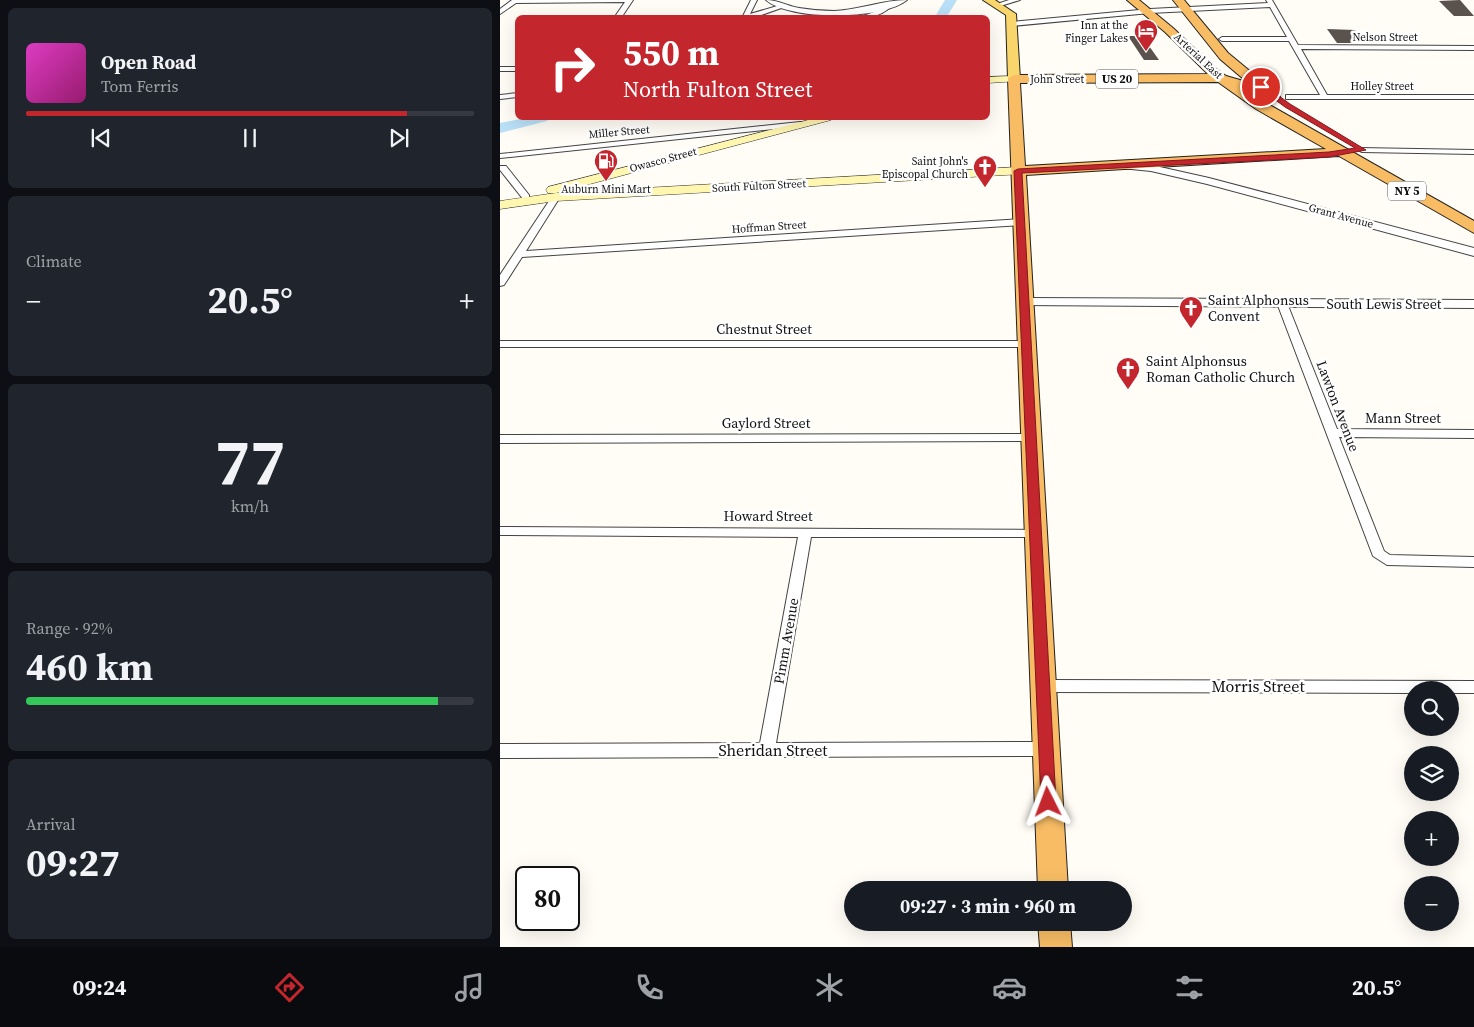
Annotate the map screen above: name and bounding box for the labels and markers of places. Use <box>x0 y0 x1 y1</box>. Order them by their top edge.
place label: Inn at the Finger Lakes <box>1065 18 1128 46</box>
hotel icon: Inn at the Finger Lakes <box>1133 18 1159 52</box>
pin <box>1240 66 1282 108</box>
fuel station icon: Auburn Mini Mart <box>593 148 619 182</box>
place label: Saint John's Episcopal Church <box>882 154 968 182</box>
church icon: Saint John's Episcopal Church <box>972 154 998 188</box>
place label: Auburn Mini Mart <box>561 182 651 197</box>
place label: Saint Alphonsus Convent <box>1208 290 1309 326</box>
church icon: Saint Alphonsus Convent <box>1178 295 1204 329</box>
place label: Saint Alphonsus Roman Catholic Church <box>1146 351 1295 387</box>
church icon: Saint Alphonsus Roman Catholic Church <box>1115 356 1141 390</box>

